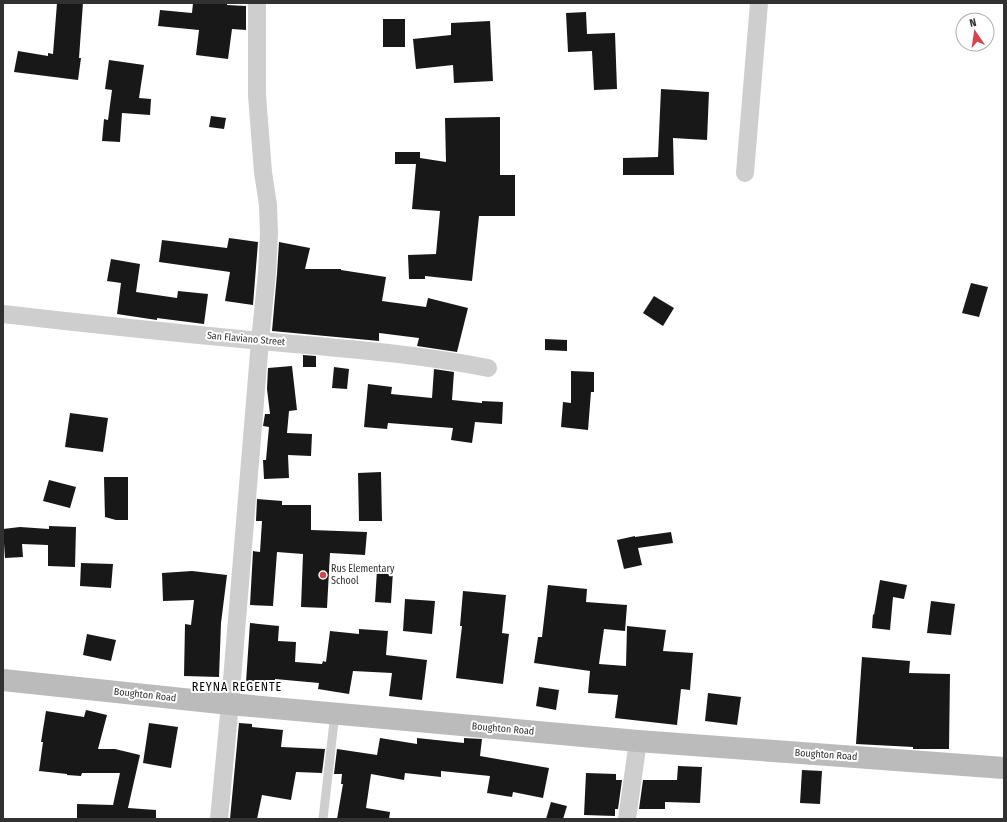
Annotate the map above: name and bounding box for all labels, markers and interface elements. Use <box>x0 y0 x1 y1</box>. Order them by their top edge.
north arrow <box>955 12 995 52</box>
text: N <box>968 16 978 30</box>
street label: San Flaviano Street <box>206 330 286 348</box>
place label: Rus Elementary School <box>331 563 395 587</box>
marker: Rus Elementary School <box>318 570 328 580</box>
district label: REYNA REGENTE <box>192 680 282 694</box>
street label: Boughton Road <box>113 686 177 704</box>
street label: Boughton Road <box>471 720 535 738</box>
street label: Boughton Road <box>794 747 858 763</box>

